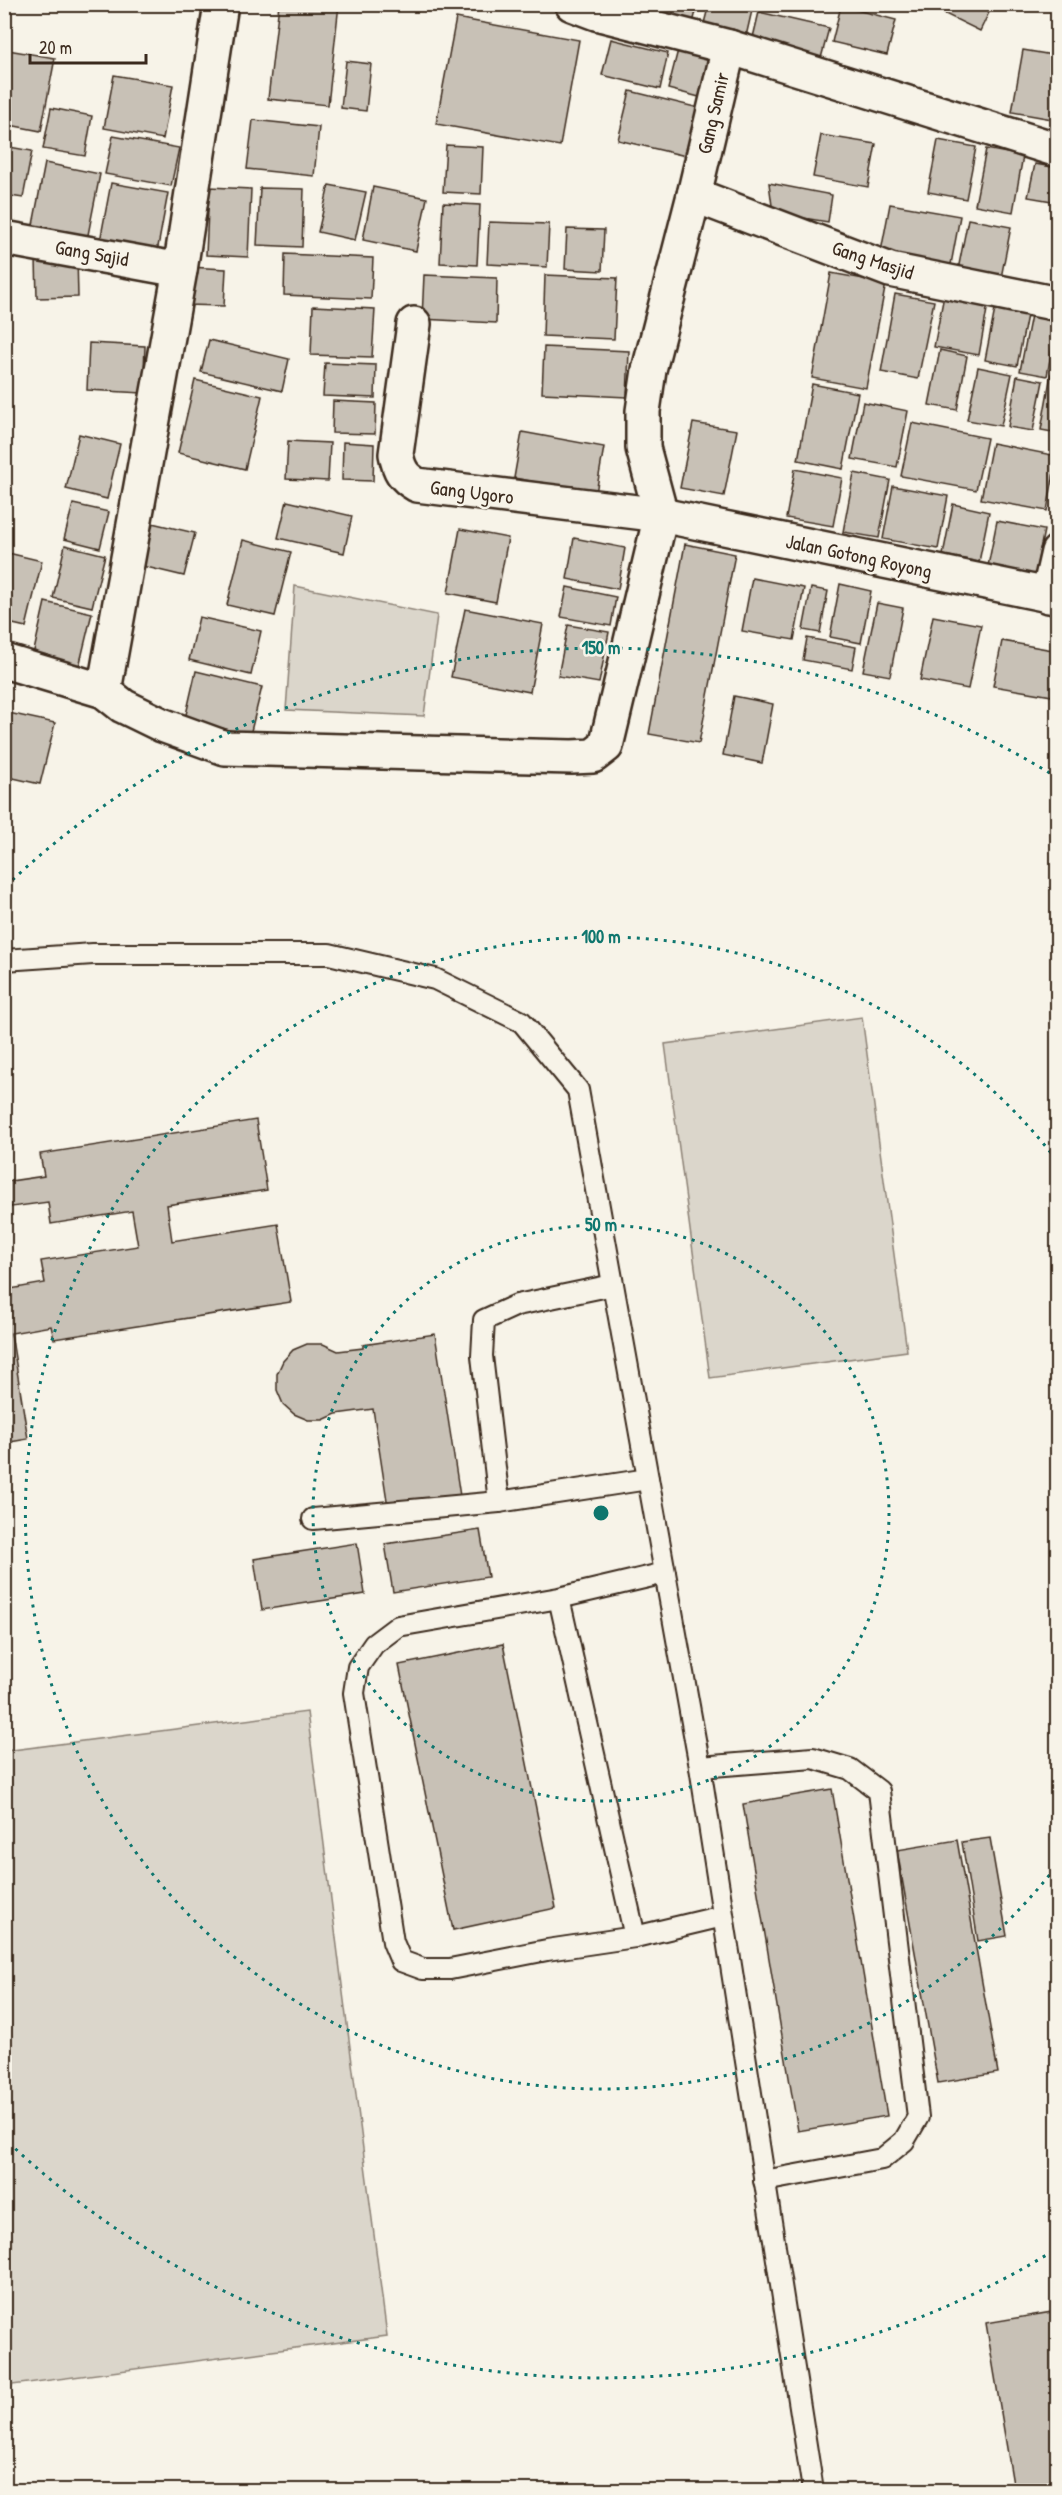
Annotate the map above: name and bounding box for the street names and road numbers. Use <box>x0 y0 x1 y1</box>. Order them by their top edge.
street label: Gang Samir <box>690 69 735 156</box>
street label: Gang Sajid <box>53 233 131 272</box>
street label: Gang Masjid <box>829 234 918 285</box>
street label: Gang Ugoro <box>429 473 515 510</box>
street label: Jalan Gotong Royong <box>784 527 935 584</box>

